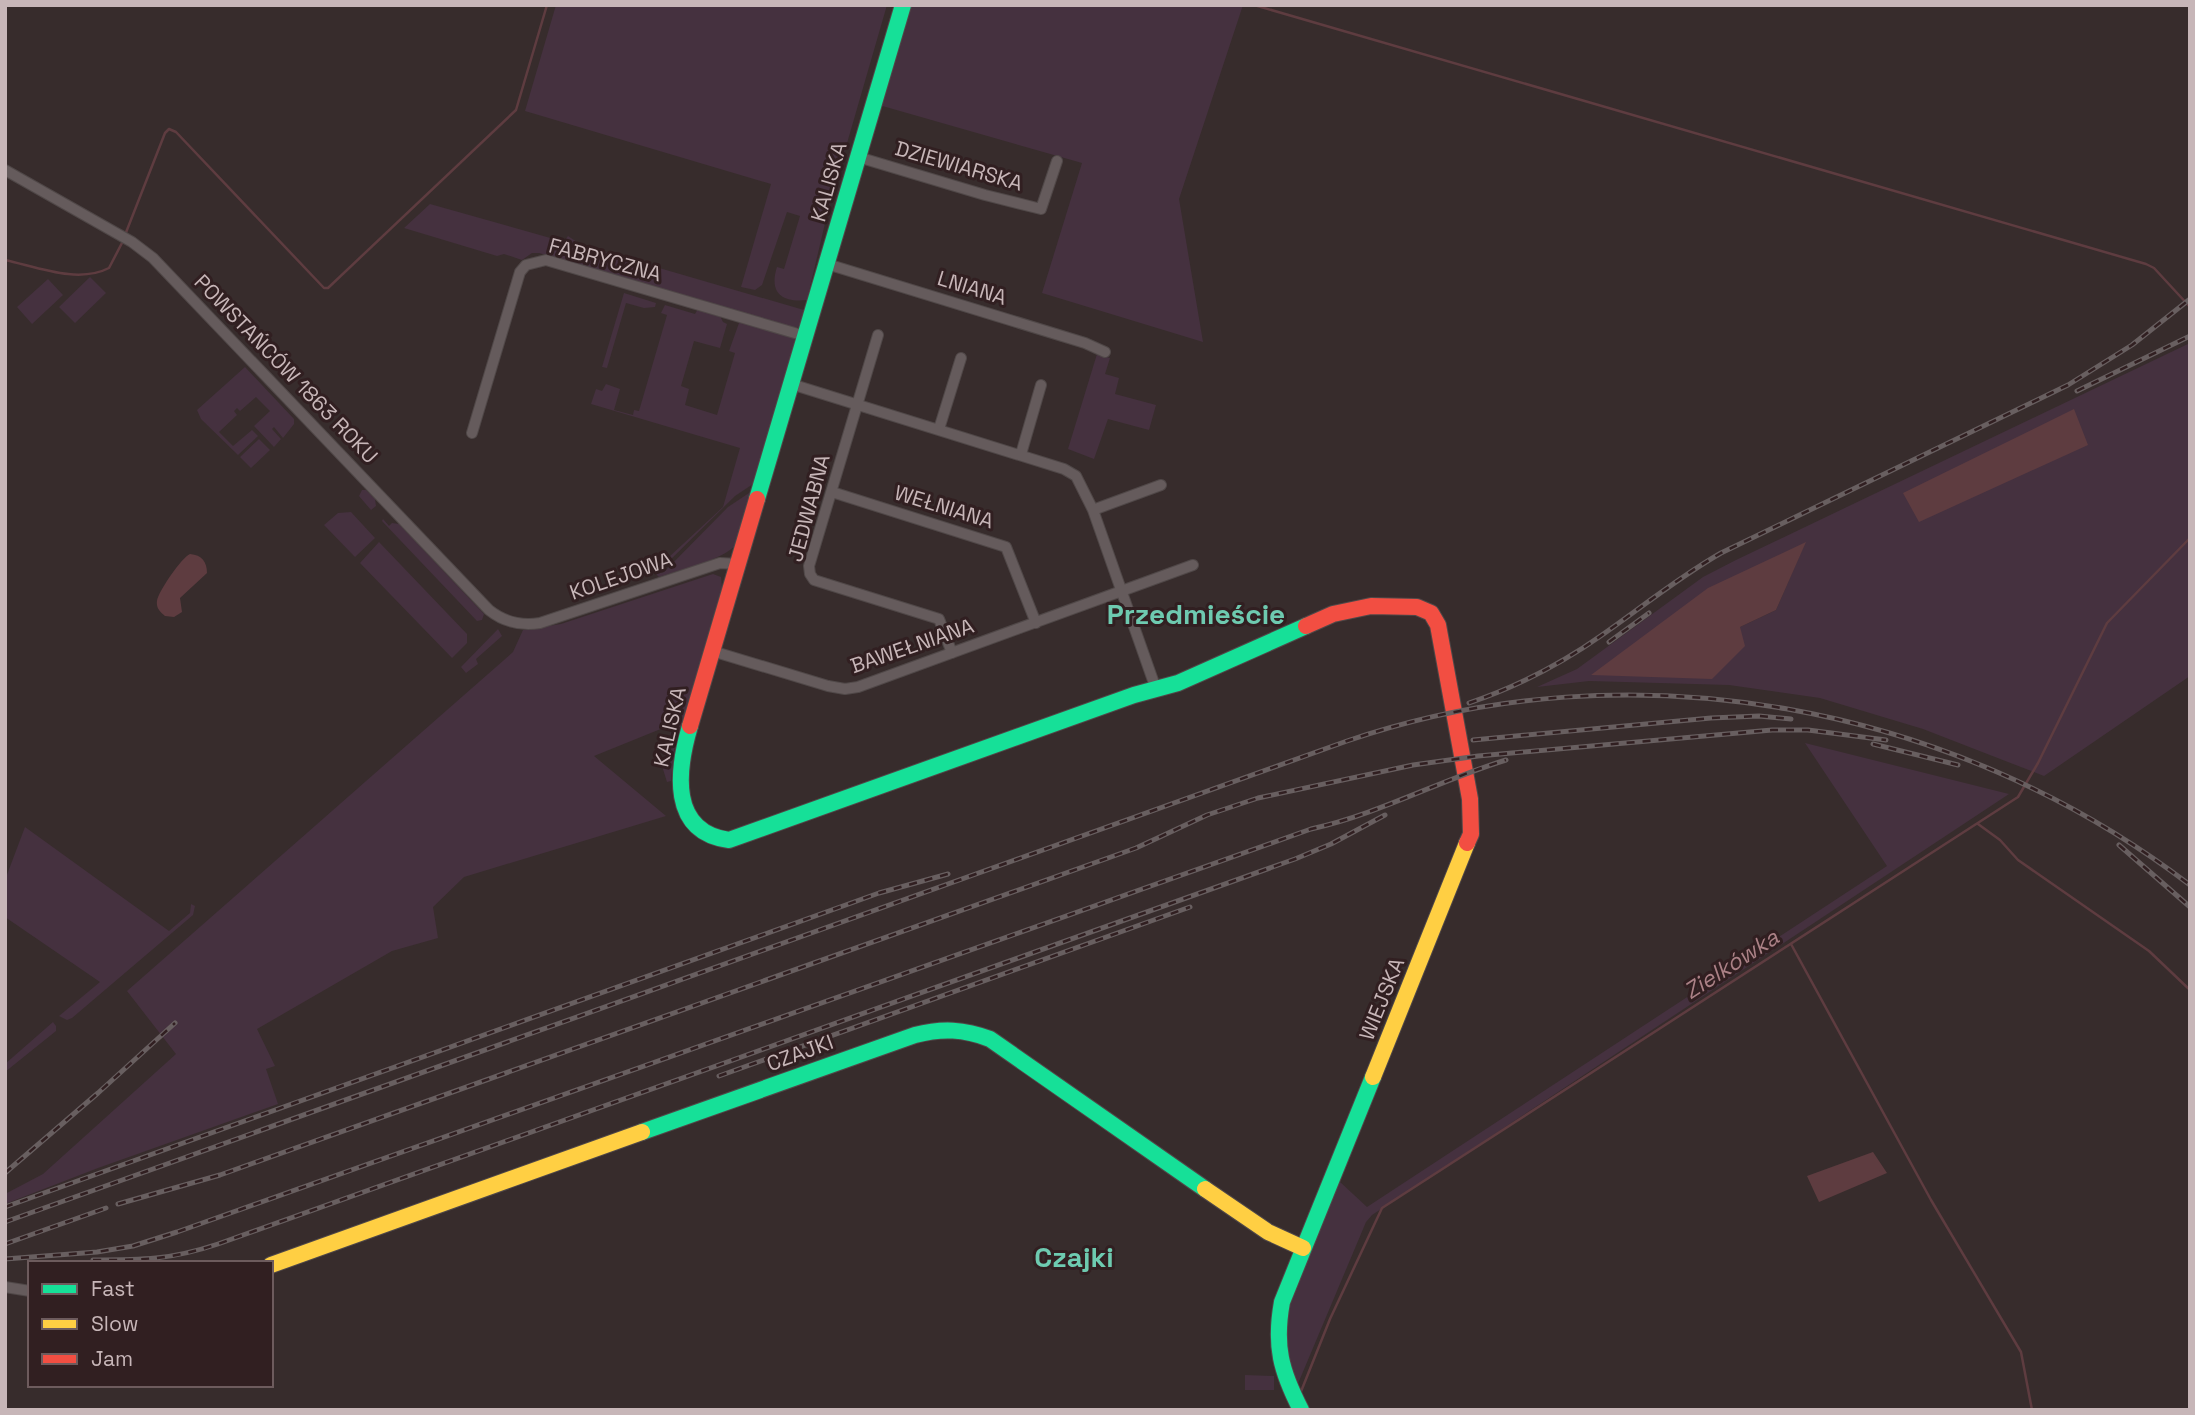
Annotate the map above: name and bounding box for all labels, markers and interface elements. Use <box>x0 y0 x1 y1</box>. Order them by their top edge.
street label: DZIEWIARSKA <box>892 134 1026 197</box>
street label: KALISKA <box>804 139 853 225</box>
street label: FABRYCZNA <box>546 232 664 287</box>
street label: LNIANA <box>934 264 1010 311</box>
street label: POWSTAŃCÓW 1863 ROKU <box>189 268 384 469</box>
street label: JEDWABNA <box>781 451 836 565</box>
street label: WEŁNIANA <box>891 479 997 534</box>
street label: KOLEJOWA <box>566 545 676 606</box>
district label: Przedmieście <box>1107 596 1285 632</box>
street label: BAWEŁNIANA <box>847 612 977 679</box>
street label: KALISKA <box>647 684 692 770</box>
water label: Zielkówka <box>1678 922 1785 1006</box>
street label: WIEJSKA <box>1353 954 1410 1044</box>
street label: CZAJKI <box>763 1028 837 1077</box>
district label: Czajki <box>1034 1239 1114 1275</box>
legend <box>28 1261 273 1387</box>
text: Fast <box>91 1275 135 1302</box>
text: Slow <box>91 1310 139 1337</box>
text: Jam <box>91 1345 133 1372</box>

